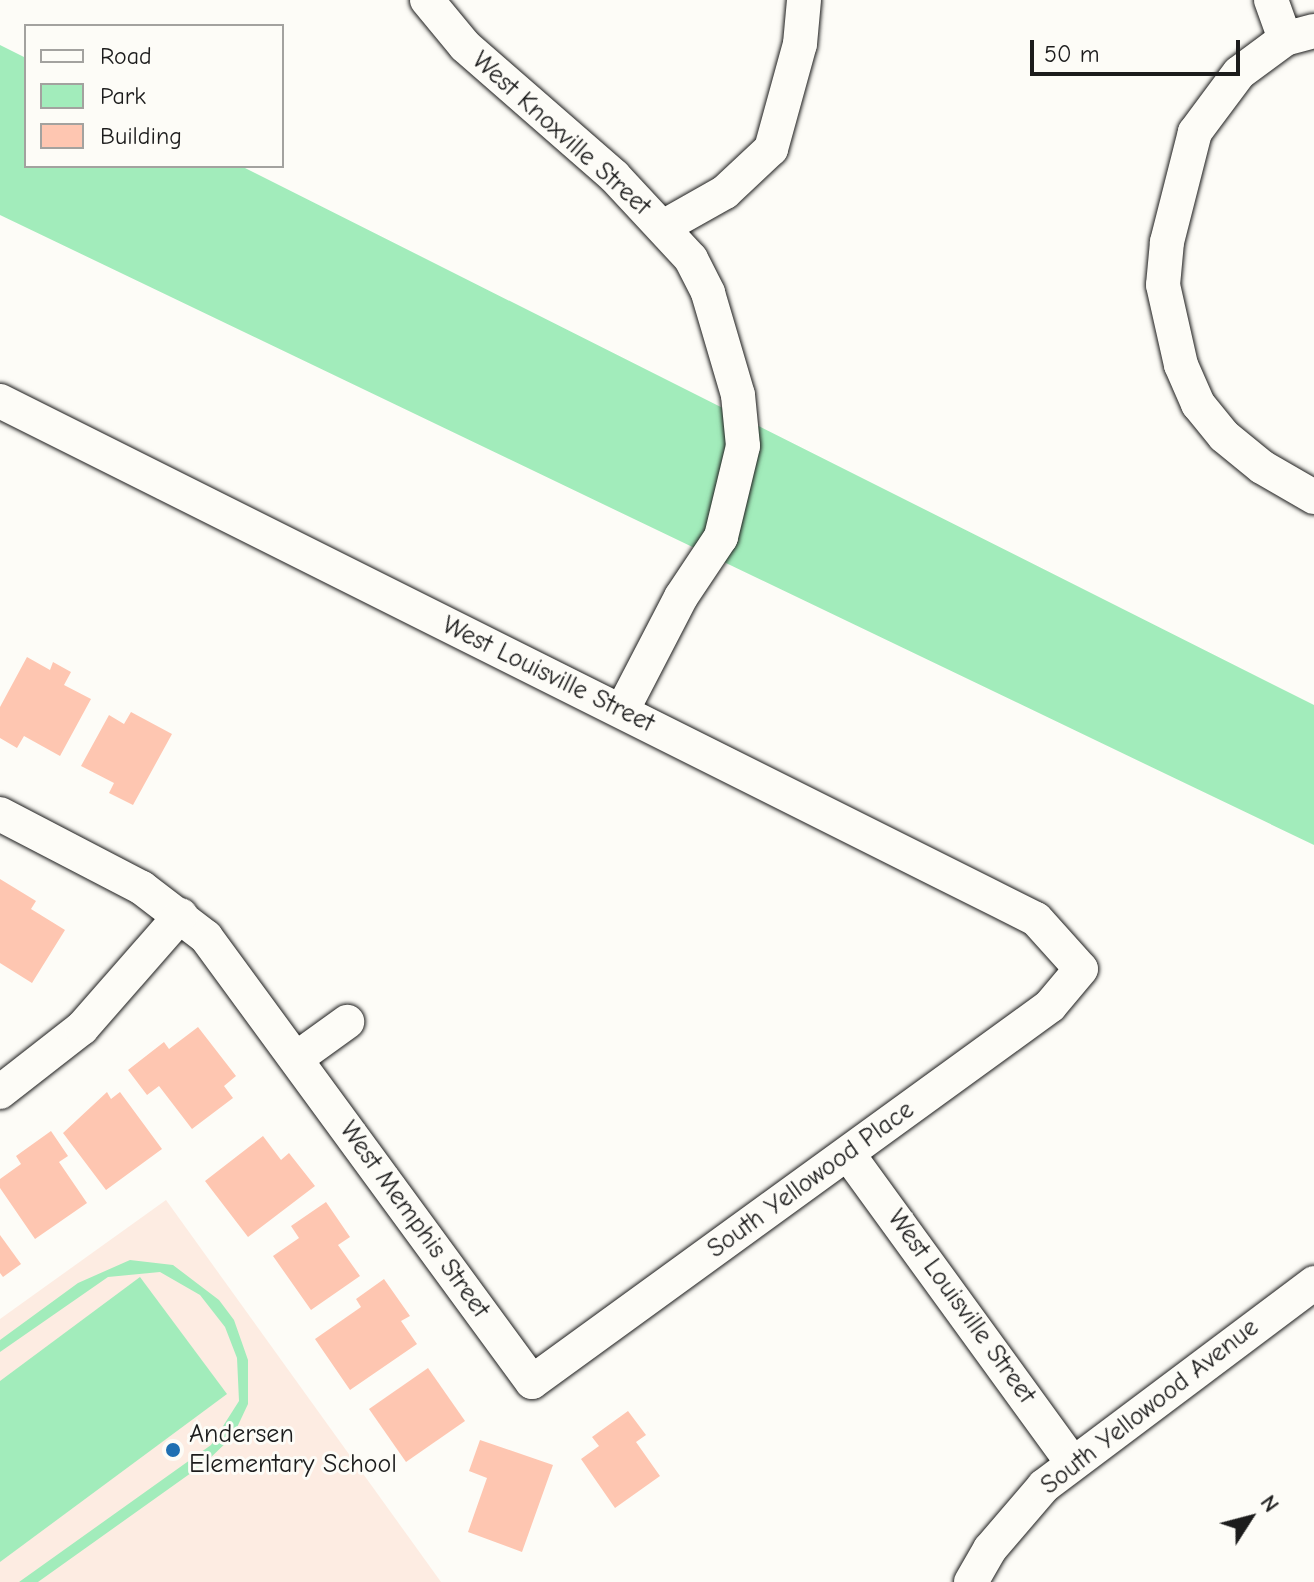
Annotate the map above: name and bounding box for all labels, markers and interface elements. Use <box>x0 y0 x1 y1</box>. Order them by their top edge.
legend <box>24 24 284 168</box>
scale bar <box>1034 24 1244 74</box>
text: 50 m <box>1044 40 1100 68</box>
text: Road <box>100 42 152 70</box>
street label: West Knoxville Street <box>465 45 657 223</box>
text: Park <box>100 82 146 110</box>
text: Building <box>100 122 182 150</box>
street label: West Louisville Street <box>437 610 659 740</box>
street label: South Yellowood Place <box>702 1095 920 1265</box>
street label: West Memphis Street <box>332 1116 496 1324</box>
street label: West Louisville Street <box>880 1204 1042 1410</box>
street label: South Yellowood Avenue <box>1035 1312 1265 1502</box>
place label: Andersen Elementary School <box>189 1419 397 1480</box>
marker: Andersen Elementary School <box>164 1441 182 1459</box>
north arrow <box>1210 1478 1290 1558</box>
text: N <box>1255 1490 1284 1517</box>

